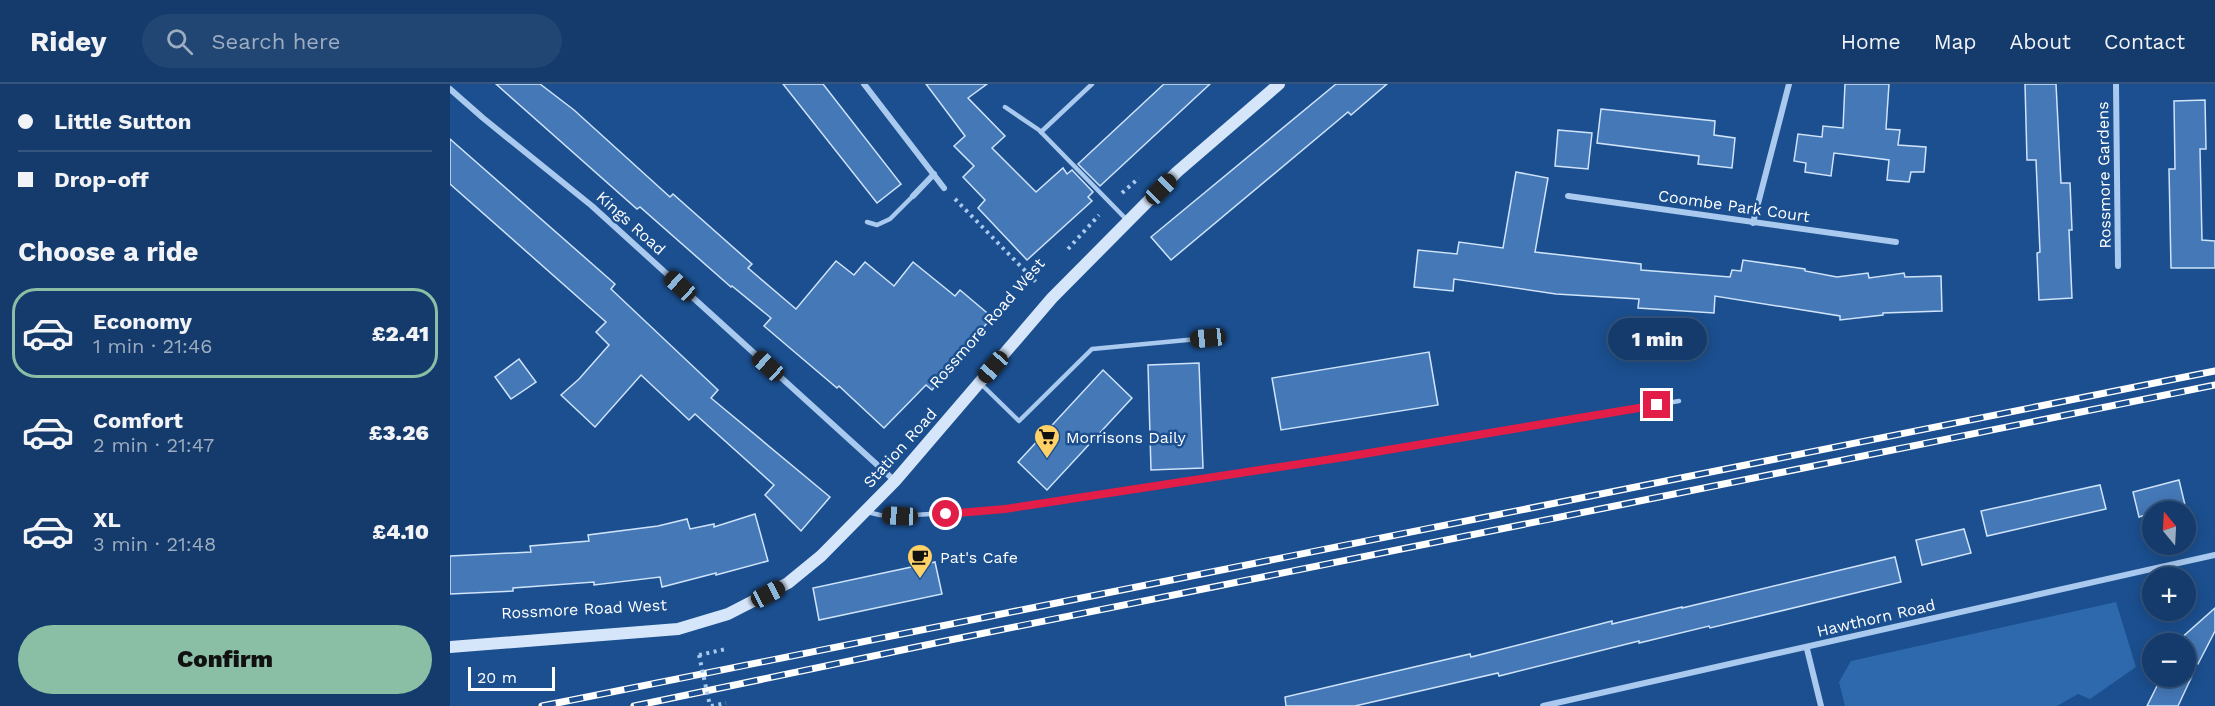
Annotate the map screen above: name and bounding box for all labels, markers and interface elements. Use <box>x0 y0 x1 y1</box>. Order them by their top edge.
search box <box>142 14 562 68</box>
text: Ridey <box>30 25 106 58</box>
icon: search <box>163 25 196 58</box>
text: Search here <box>211 29 340 54</box>
text: Home <box>1841 29 1901 54</box>
text: Map <box>1934 29 1977 54</box>
text: About <box>2010 29 2071 54</box>
text: Contact <box>2104 29 2185 54</box>
street label: Rossmore Gardens <box>2093 101 2115 249</box>
text: Little Sutton <box>54 109 191 134</box>
text: Drop-off <box>54 167 149 192</box>
car <box>1142 170 1180 208</box>
street label: Coombe Park Court <box>1657 186 1811 226</box>
street label: Kings Road <box>593 187 669 259</box>
text: Choose a ride <box>18 236 198 268</box>
street label: Rossmore Road West <box>925 254 1049 392</box>
car <box>661 267 699 305</box>
icon: car <box>21 306 75 360</box>
text: Economy <box>93 309 192 334</box>
callout: 1 min <box>1608 318 1706 360</box>
text: £2.41 <box>372 321 429 346</box>
car <box>1189 327 1227 349</box>
text: 1 min <box>1632 327 1683 351</box>
text: 1 min · 21:46 <box>93 334 212 358</box>
car <box>749 347 787 385</box>
car <box>974 348 1012 386</box>
route end <box>1643 391 1670 418</box>
street label: Station Road <box>859 404 941 492</box>
icon: car <box>21 405 75 459</box>
text: Comfort <box>93 408 183 433</box>
text: £3.26 <box>369 420 429 445</box>
supermarket icon: Morrisons Daily <box>1032 422 1062 460</box>
place label: Morrisons Daily <box>1066 428 1187 447</box>
text: 2 min · 21:47 <box>93 433 214 457</box>
route start <box>932 500 959 527</box>
north arrow <box>2142 501 2196 555</box>
map controls <box>2142 501 2196 687</box>
icon: car <box>21 504 75 558</box>
car <box>882 506 918 526</box>
text: XL <box>93 507 121 532</box>
text: £4.10 <box>372 519 429 544</box>
text: 3 min · 21:48 <box>93 532 216 556</box>
cafe icon: Pat's Cafe <box>905 542 935 580</box>
place label: Pat's Cafe <box>940 548 1018 567</box>
button: + <box>2142 567 2196 621</box>
car <box>748 578 788 610</box>
street label: Rossmore Road West <box>501 595 668 623</box>
street label: Hawthorn Road <box>1815 595 1937 641</box>
button: Confirm <box>18 625 432 694</box>
button: − <box>2142 633 2196 687</box>
scale bar <box>468 664 555 692</box>
text: 20 m <box>477 668 517 687</box>

